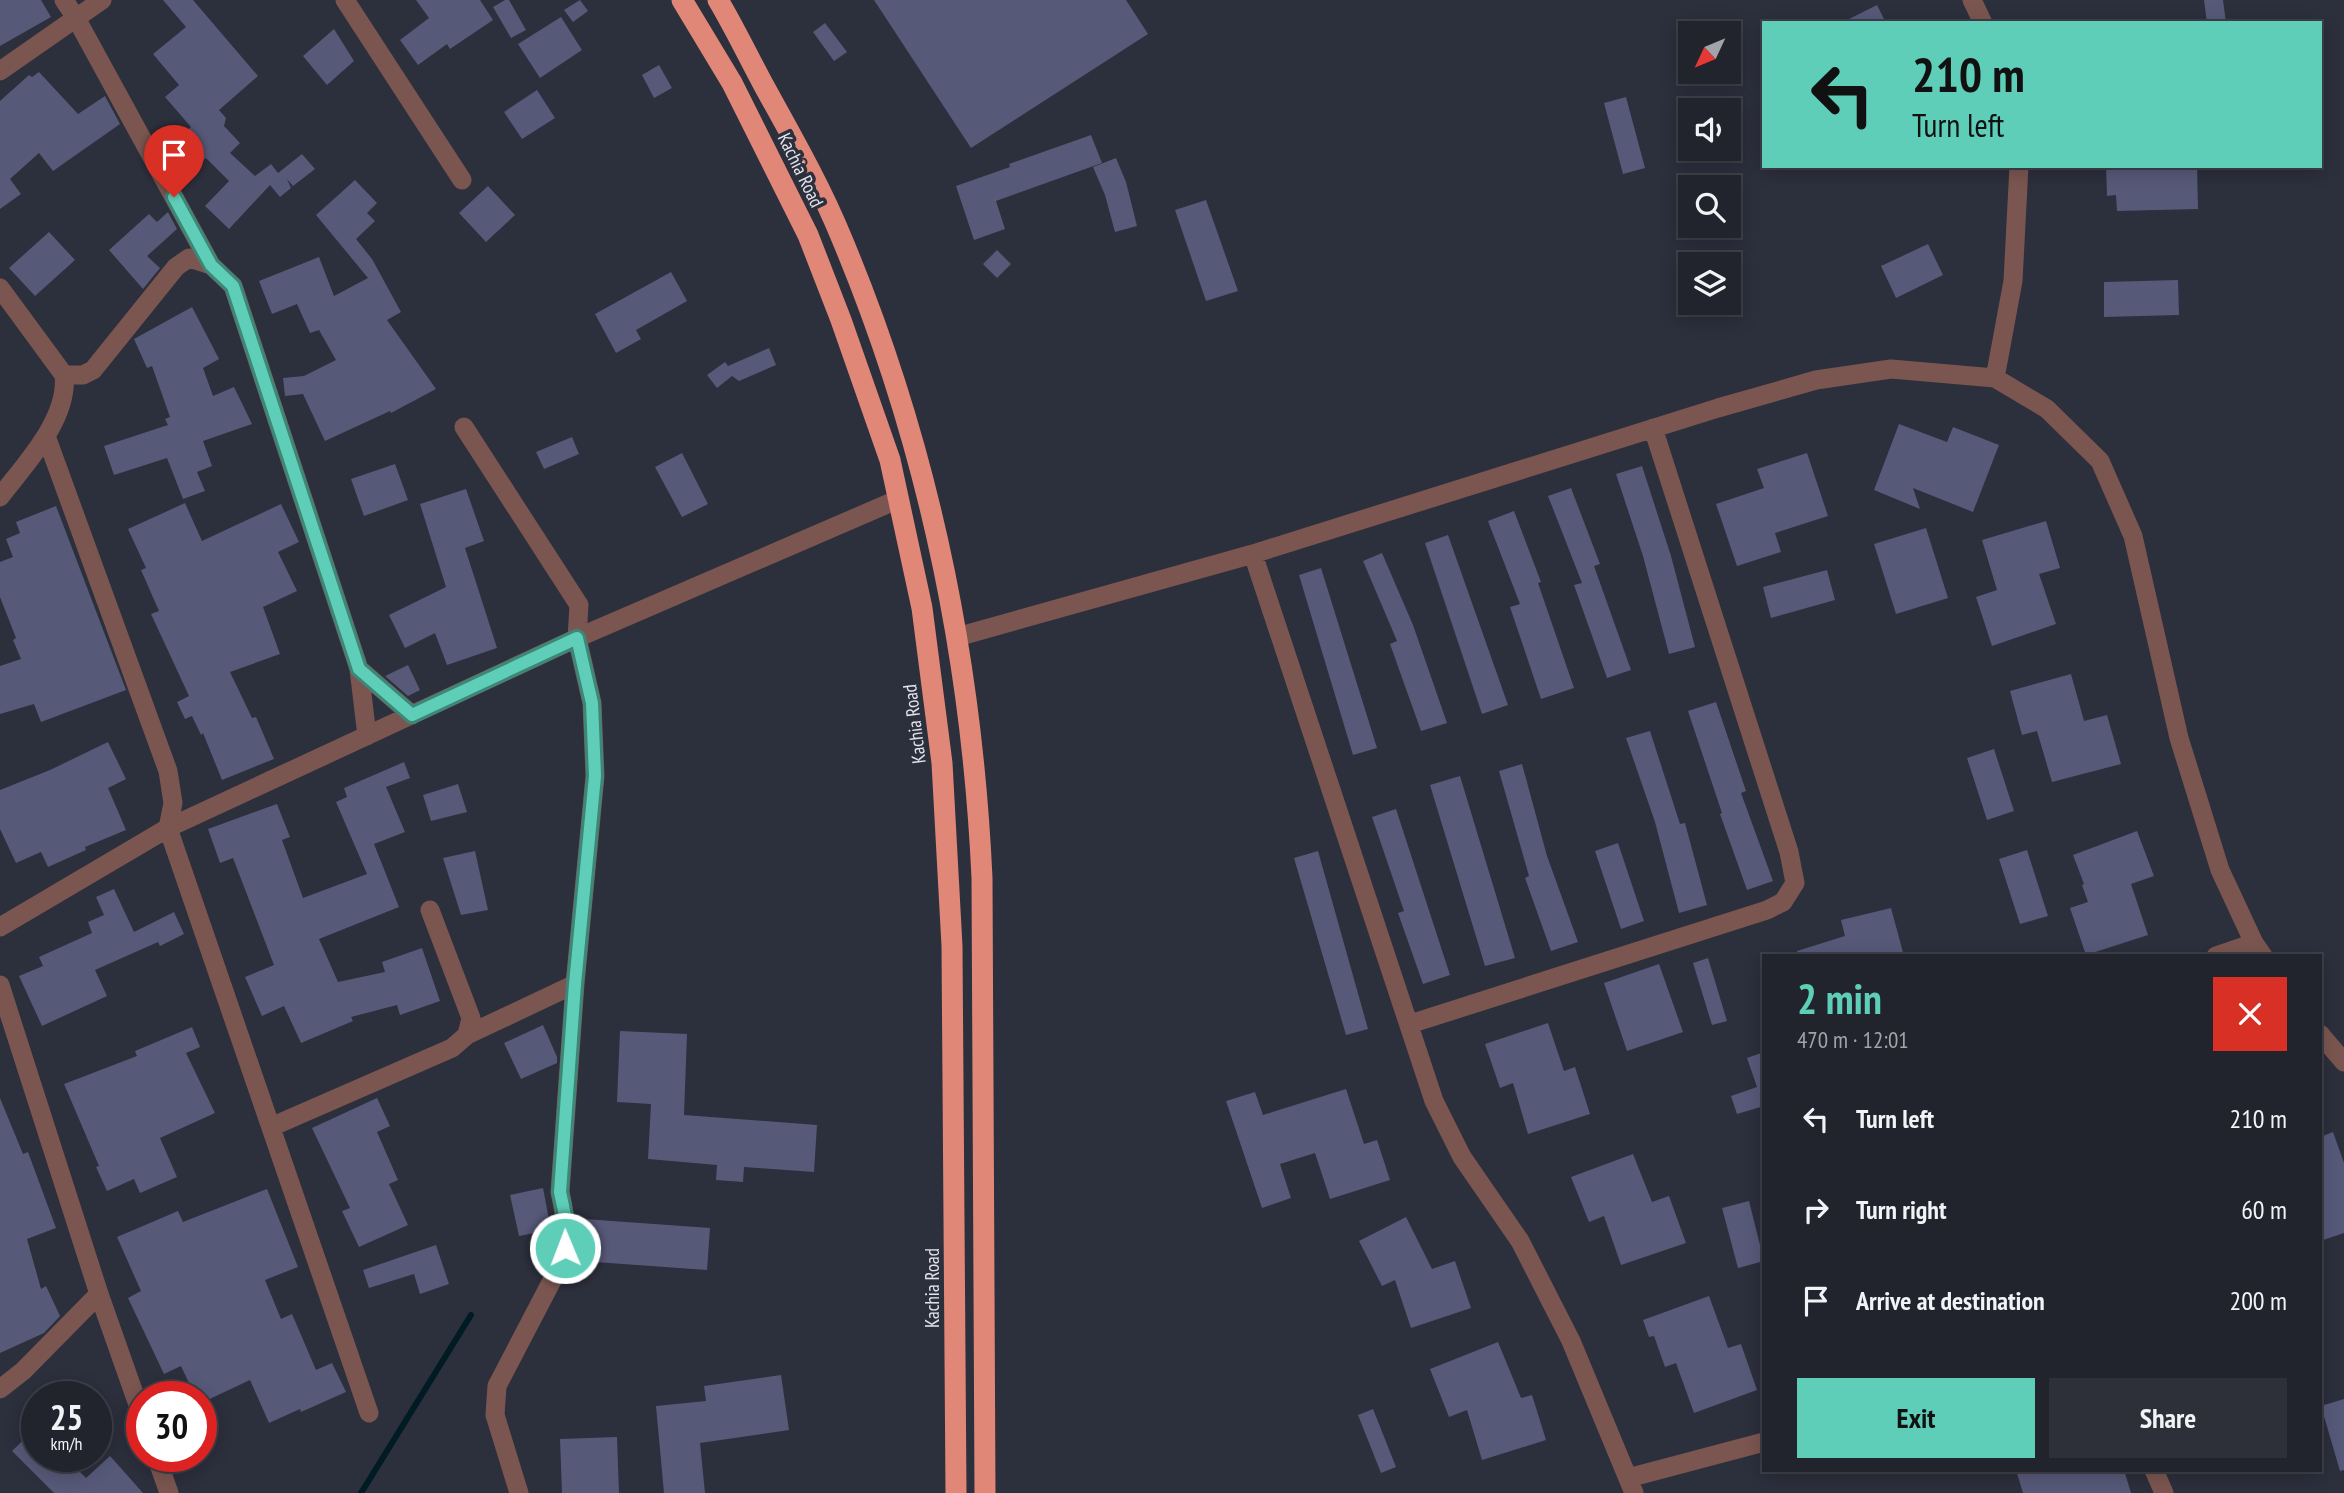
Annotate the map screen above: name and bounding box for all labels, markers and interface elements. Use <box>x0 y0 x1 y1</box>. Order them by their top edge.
north arrow <box>1678 21 1741 84</box>
map controls <box>1678 21 1741 315</box>
text: 210 m <box>1912 42 2025 106</box>
icon: left <box>1797 49 1888 140</box>
button: sound <box>1678 98 1741 161</box>
text: Turn left <box>1912 104 2004 146</box>
pin <box>144 125 204 197</box>
street label: Kachia Road <box>773 129 829 211</box>
icon: arrive <box>155 136 193 174</box>
button: search <box>1678 175 1741 238</box>
button: layers <box>1678 252 1741 315</box>
street label: Kachia Road <box>897 683 931 765</box>
text: 2 min <box>1797 971 1882 1026</box>
button: close <box>2213 977 2287 1051</box>
text: 470 m · 12:01 <box>1797 1025 1909 1054</box>
icon: left <box>1797 1100 1835 1138</box>
text: Turn left <box>1856 1102 1934 1135</box>
text: 210 m <box>2229 1102 2287 1135</box>
icon: right <box>1797 1191 1835 1229</box>
text: Turn right <box>1856 1193 1947 1226</box>
text: 60 m <box>2241 1193 2287 1226</box>
position arrow <box>528 1211 602 1285</box>
street label: Kachia Road <box>920 1248 944 1328</box>
icon: arrive <box>1797 1282 1835 1320</box>
text: Arrive at destination <box>1856 1284 2045 1317</box>
text: 200 m <box>2229 1284 2287 1317</box>
button: Exit <box>1797 1378 2035 1458</box>
button: Share <box>2049 1378 2287 1458</box>
speed limit sign: 30 <box>126 1381 217 1472</box>
text: 25 <box>50 1394 83 1440</box>
text: km/h <box>51 1432 82 1455</box>

